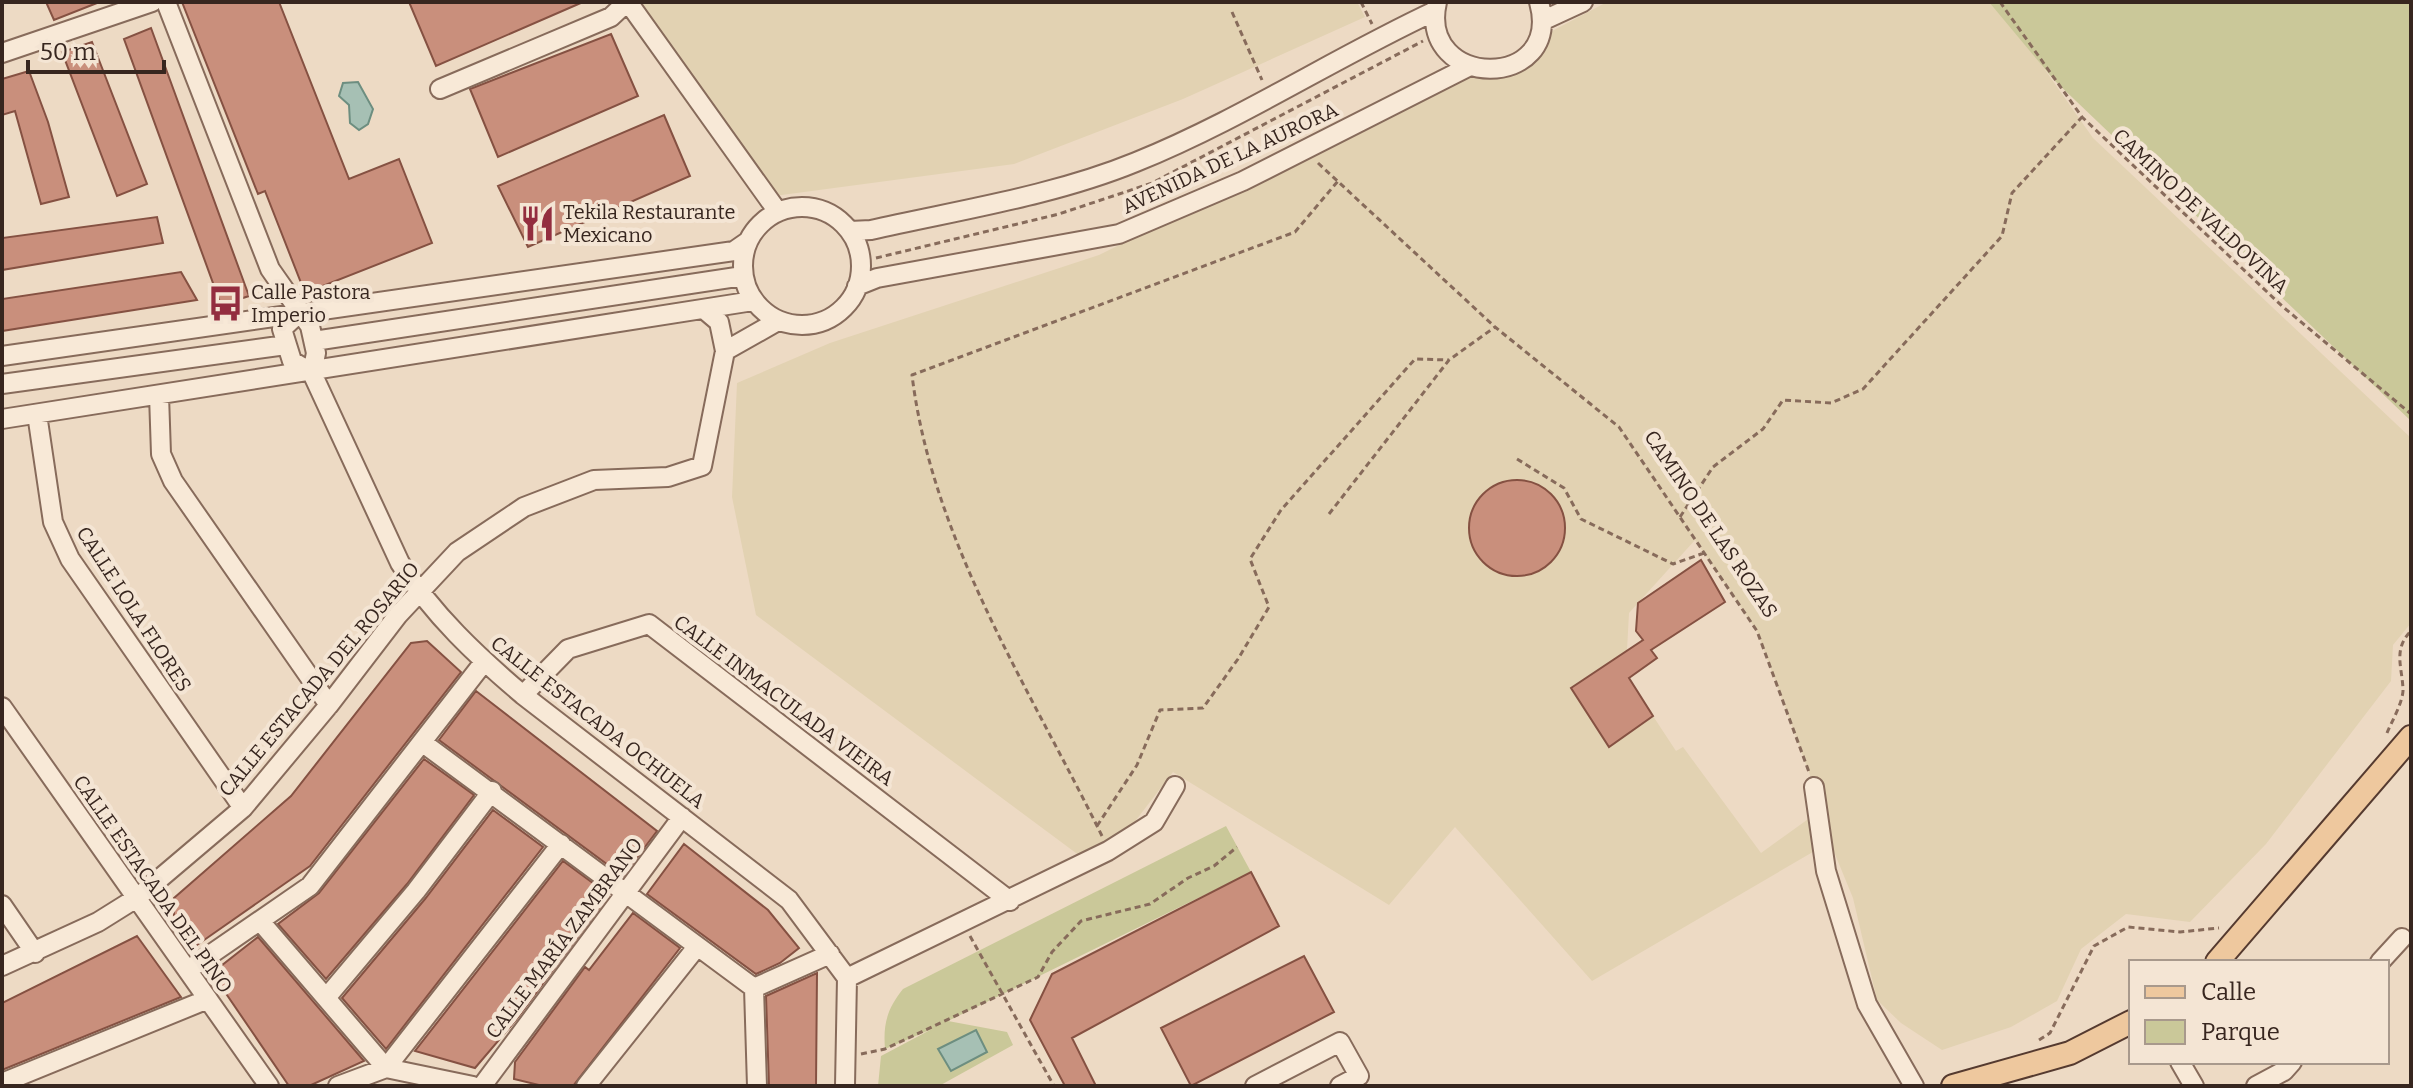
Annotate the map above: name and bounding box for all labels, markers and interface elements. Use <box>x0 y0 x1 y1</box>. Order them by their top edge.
scale bar <box>28 24 164 74</box>
text: 50 m <box>40 38 96 66</box>
street label: AVENIDA DE LA AURORA <box>1118 97 1342 219</box>
street label: CAMINO DE VALDOVINA <box>2108 123 2294 299</box>
place label: Tekila Restaurante Mexicano <box>563 200 735 247</box>
restaurant icon: Tekila Restaurante Mexicano <box>518 205 556 243</box>
place label: Calle Pastora Imperio <box>251 280 370 327</box>
bus stop icon: Calle Pastora Imperio <box>206 285 244 323</box>
street label: CAMINO DE LAS ROZAS <box>1639 426 1783 622</box>
street label: CALLE LOLA FLORES <box>72 522 196 696</box>
street label: CALLE ESTACADA DEL ROSARIO <box>214 557 424 801</box>
street label: CALLE INMACULADA VIEIRA <box>669 609 899 791</box>
street label: CALLE ESTACADA OCHUELA <box>486 631 711 814</box>
street label: CALLE ESTACADA DEL PINO <box>68 770 238 998</box>
street label: CALLE MARÍA ZAMBRANO <box>480 833 648 1043</box>
legend <box>2129 960 2389 1064</box>
text: Calle <box>2201 978 2256 1006</box>
text: Parque <box>2201 1018 2280 1046</box>

